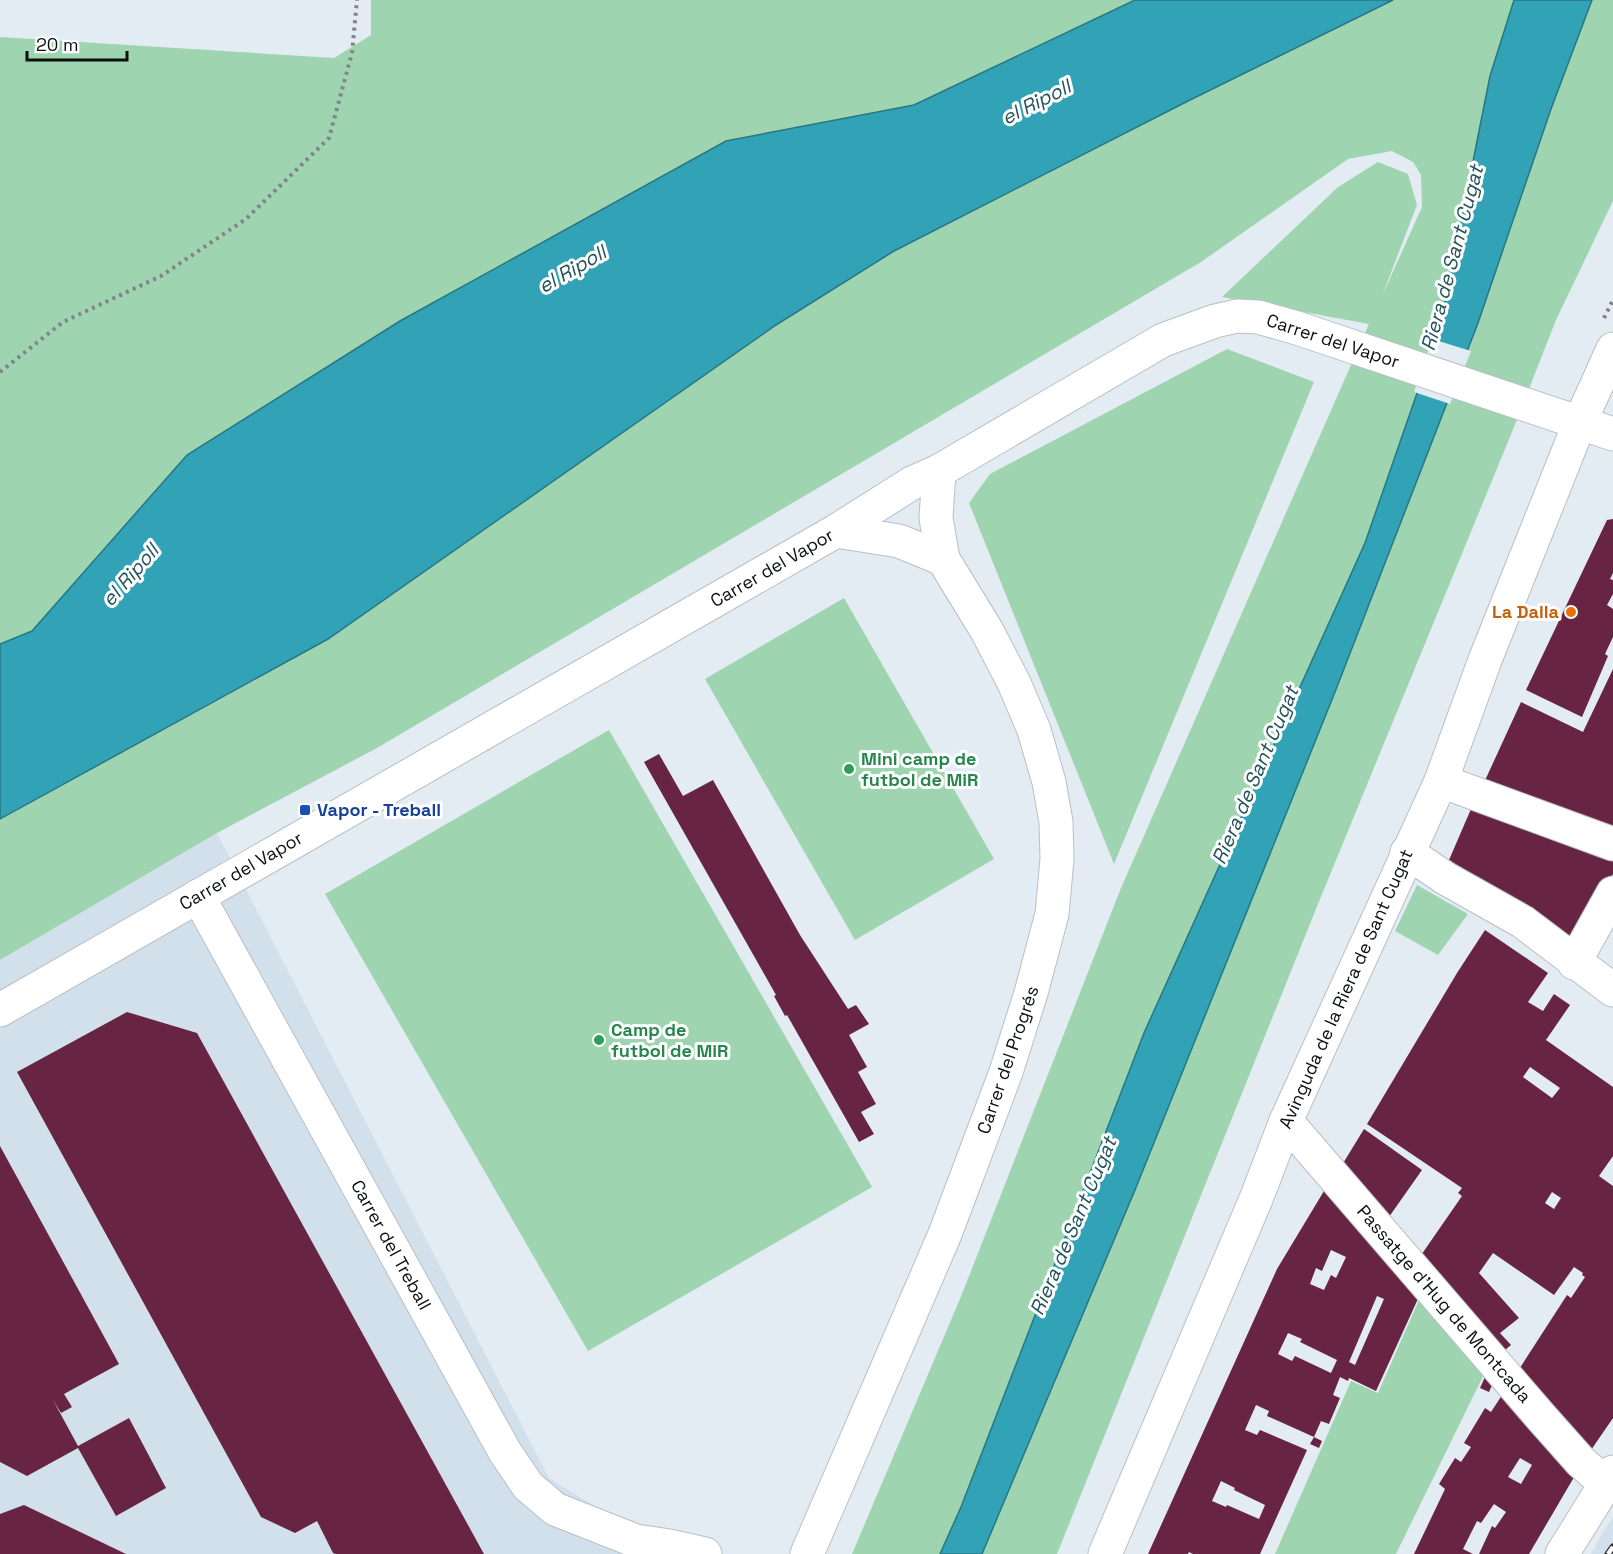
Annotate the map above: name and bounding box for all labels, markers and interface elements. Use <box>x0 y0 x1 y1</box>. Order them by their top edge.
scale bar <box>27 24 128 62</box>
text: 20 m <box>36 33 79 56</box>
water label: el Ripoll <box>997 73 1077 130</box>
water label: Riera de Sant Cugat <box>1415 161 1490 354</box>
water label: el Ripoll <box>533 238 613 299</box>
street label: Carrer del Vapor <box>1264 308 1403 373</box>
street label: Carrer del Vapor <box>706 523 838 612</box>
water label: el Ripoll <box>96 537 166 612</box>
place label: La Dalla <box>1492 600 1560 623</box>
marker: La Dalla <box>1564 605 1578 619</box>
water label: Riera de Sant Cugat <box>1206 680 1305 868</box>
place label: Mini camp de futbol de MiR <box>861 747 979 791</box>
marker: Mini camp de futbol de MiR <box>842 762 856 776</box>
place label: Vapor - Treball <box>317 798 441 821</box>
marker: Vapor - Treball <box>298 803 312 817</box>
street label: Carrer del Vapor <box>175 826 307 915</box>
street label: Avinguda de la Riera de Sant Cugat <box>1273 845 1418 1132</box>
street label: Carrer del Progrés <box>971 983 1044 1137</box>
place label: Camp de futbol de MiR <box>611 1018 729 1062</box>
marker: Camp de futbol de MiR <box>592 1033 606 1047</box>
water label: Riera de Sant Cugat <box>1024 1131 1123 1319</box>
street label: Carrer del Treball <box>346 1176 437 1314</box>
street label: Passatge d'Hug de Montcada <box>1352 1200 1537 1407</box>

